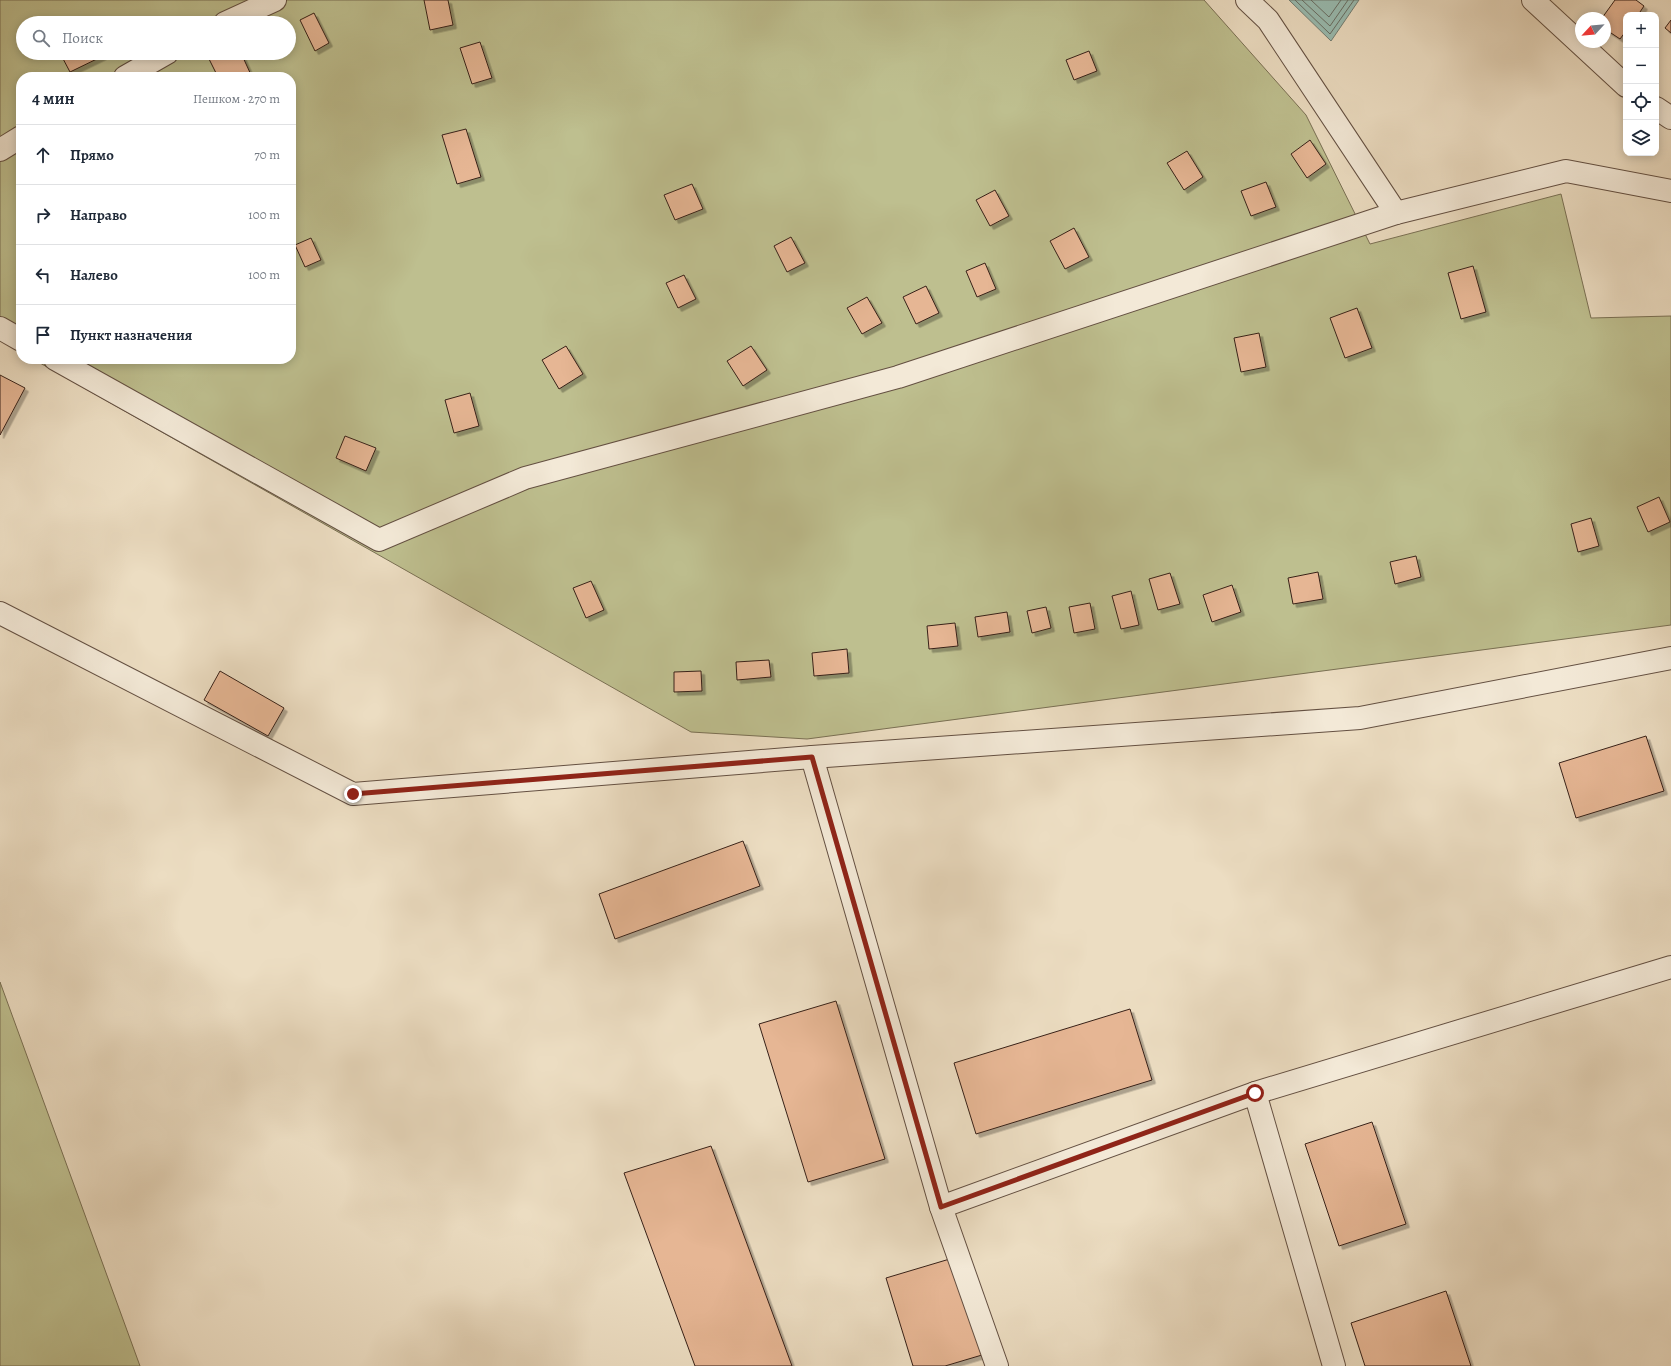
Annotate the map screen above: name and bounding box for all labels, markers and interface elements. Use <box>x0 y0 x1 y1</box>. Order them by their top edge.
north arrow <box>1575 12 1611 48</box>
map controls <box>1623 12 1659 156</box>
button: + <box>1623 12 1659 48</box>
search box <box>16 16 296 60</box>
icon: search <box>30 27 52 49</box>
text: Поиск <box>62 28 103 48</box>
button: − <box>1623 48 1659 84</box>
button: locate <box>1623 84 1659 120</box>
text: 4 мин <box>32 87 75 110</box>
text: Пешком · 270 m <box>193 90 280 107</box>
button: layers <box>1623 120 1659 156</box>
icon: ahead <box>32 144 54 166</box>
text: Прямо <box>70 145 114 165</box>
text: 70 m <box>254 146 280 163</box>
icon: right <box>32 204 54 226</box>
text: Направо <box>70 205 127 225</box>
text: 100 m <box>248 206 280 223</box>
icon: left <box>32 264 54 286</box>
text: Налево <box>70 265 118 285</box>
text: 100 m <box>248 266 280 283</box>
icon: arrive <box>32 324 54 346</box>
text: Пункт назначения <box>70 325 192 345</box>
route end <box>344 785 362 803</box>
route start <box>1246 1084 1264 1102</box>

